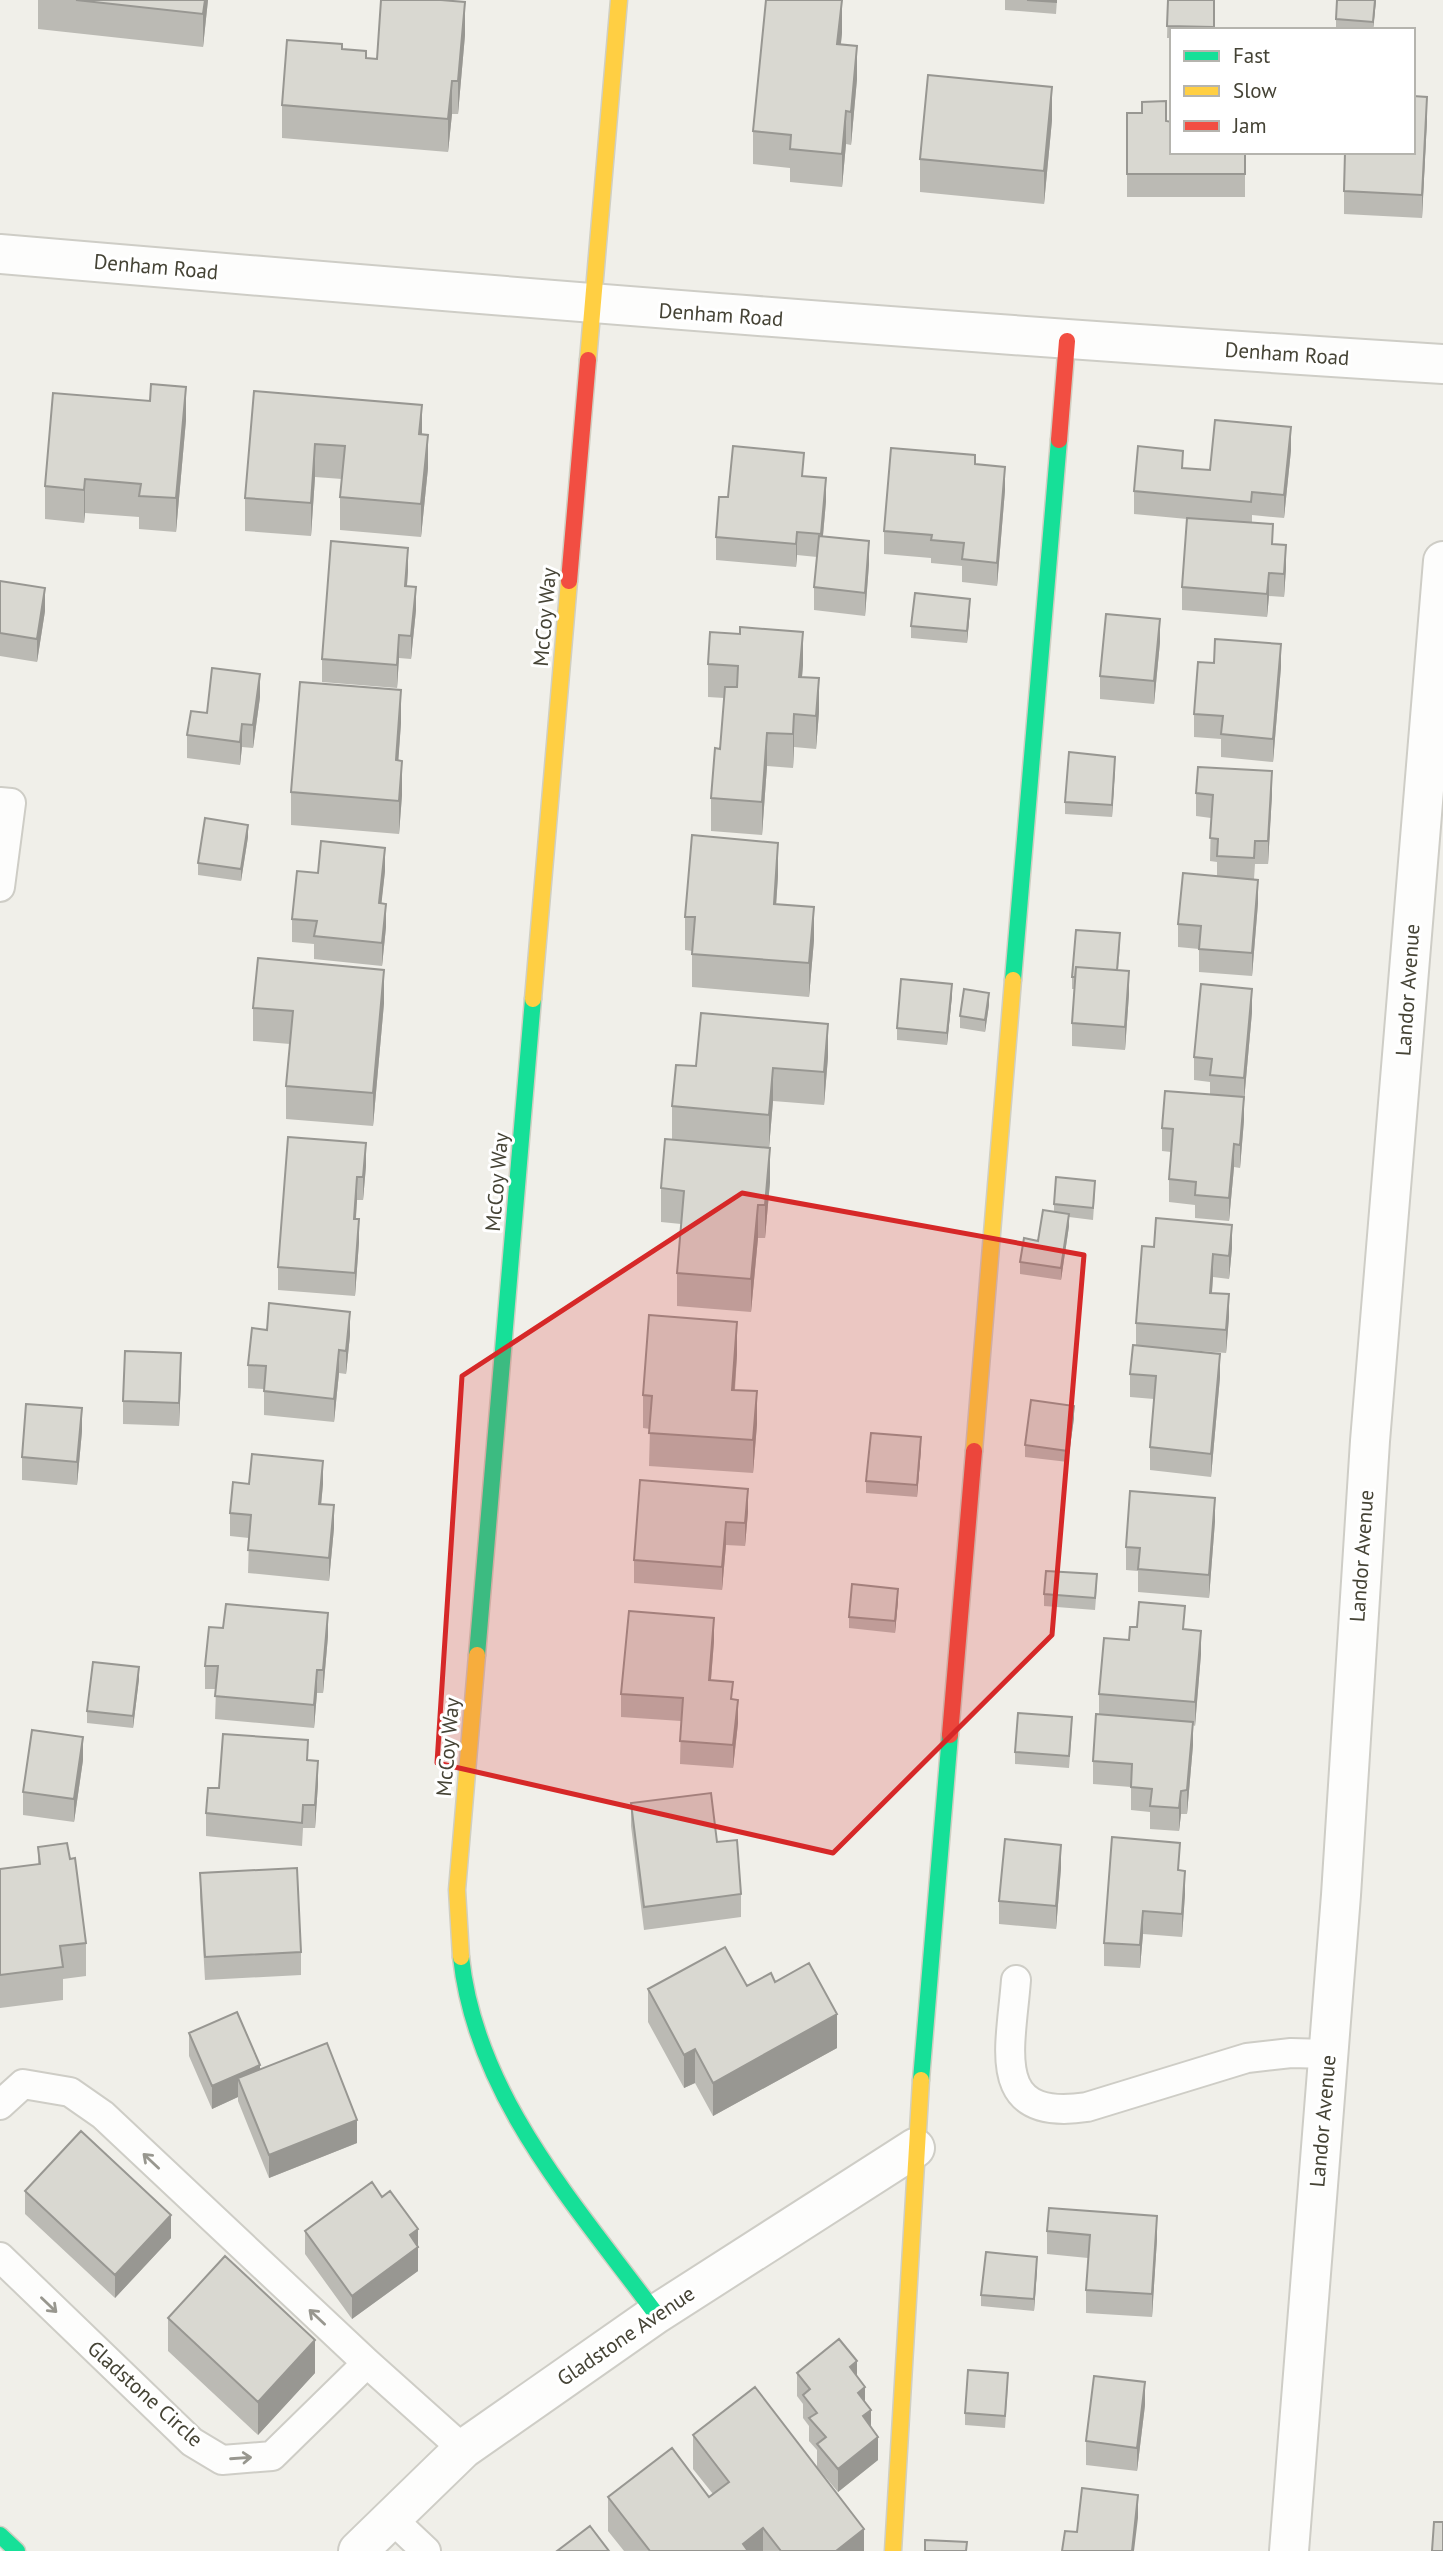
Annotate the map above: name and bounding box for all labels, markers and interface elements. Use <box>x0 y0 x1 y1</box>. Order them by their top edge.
legend <box>1170 28 1415 154</box>
text: Fast <box>1233 42 1270 69</box>
text: Slow <box>1233 77 1277 104</box>
text: Jam <box>1232 112 1267 139</box>
street label: Denham Road <box>93 248 219 285</box>
street label: Denham Road <box>658 297 784 332</box>
street label: Denham Road <box>1224 336 1350 371</box>
street label: McCoy Way <box>527 566 562 668</box>
street label: Landor Avenue <box>1389 923 1426 1057</box>
street label: McCoy Way <box>479 1131 514 1233</box>
street label: Landor Avenue <box>1343 1489 1380 1623</box>
street label: McCoy Way <box>430 1696 465 1798</box>
street label: Landor Avenue <box>1303 2054 1342 2188</box>
one-way arrow <box>143 2152 160 2169</box>
street label: Gladstone Avenue <box>552 2280 700 2392</box>
one-way arrow <box>40 2296 57 2313</box>
one-way arrow <box>309 2308 326 2325</box>
street label: Gladstone Circle <box>82 2335 209 2453</box>
one-way arrow <box>229 2451 252 2464</box>

